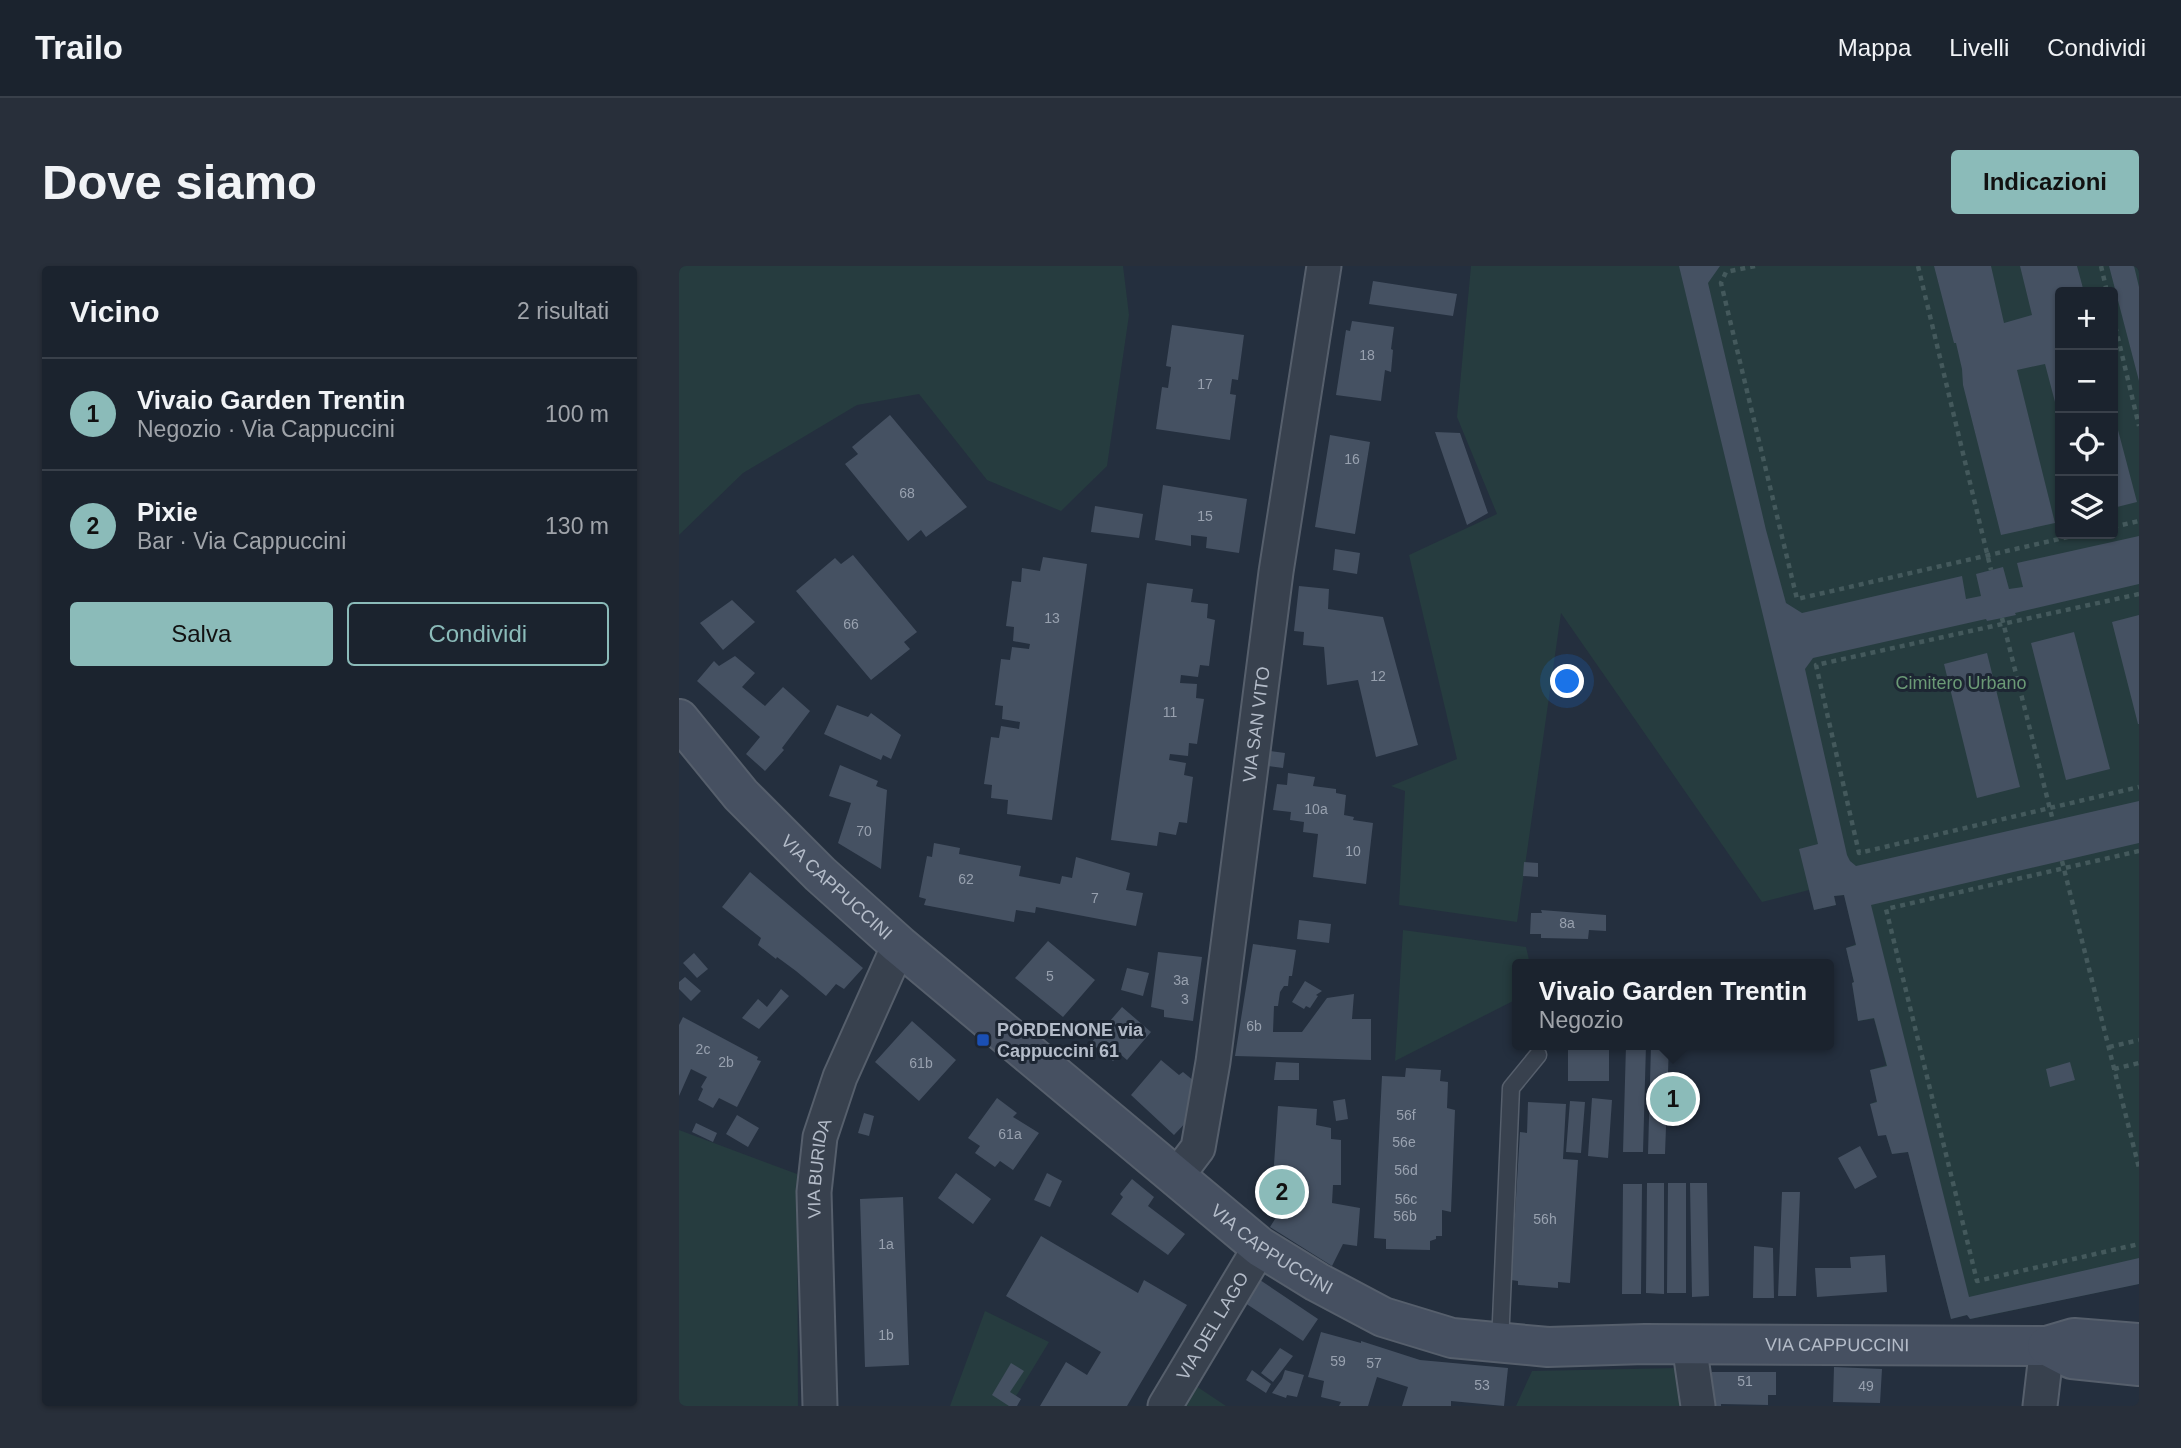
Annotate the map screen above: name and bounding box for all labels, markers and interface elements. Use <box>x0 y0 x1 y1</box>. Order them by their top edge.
text: Trailo <box>35 29 123 66</box>
text: Mappa <box>1838 34 1911 61</box>
text: Livelli <box>1949 34 2009 61</box>
text: Condividi <box>2047 34 2146 61</box>
button: Indicazioni <box>1951 150 2139 214</box>
text: Dove siamo <box>42 155 317 209</box>
map controls <box>2055 287 2118 539</box>
button: + <box>2055 287 2118 350</box>
text: Vicino <box>70 295 159 328</box>
text: 2 risultati <box>517 298 609 324</box>
house number: 18 <box>1359 347 1375 363</box>
button: − <box>2055 350 2118 413</box>
house number: 17 <box>1197 376 1213 392</box>
text: Vivaio Garden Trentin <box>137 385 405 415</box>
text: 1 <box>87 401 99 427</box>
text: 100 m <box>545 401 609 427</box>
button: locate <box>2055 413 2118 476</box>
text: Negozio · Via Cappuccini <box>137 416 395 442</box>
house number: 16 <box>1344 451 1360 467</box>
button: layers <box>2055 476 2118 539</box>
house number: 68 <box>899 485 915 501</box>
text: Pixie <box>137 497 198 527</box>
house number: 15 <box>1197 508 1213 524</box>
text: 2 <box>87 513 99 539</box>
text: 130 m <box>545 513 609 539</box>
text: Bar · Via Cappuccini <box>137 528 346 554</box>
button: Salva <box>70 602 333 666</box>
button: Condividi <box>347 602 609 666</box>
house number: 13 <box>1044 610 1060 626</box>
house number: 66 <box>843 616 859 632</box>
your location <box>1550 664 1584 698</box>
street label: VIA SAN VITO <box>1239 665 1274 784</box>
house number: 12 <box>1370 668 1386 684</box>
park label: Cimitero Urbano <box>1895 673 2027 693</box>
house number: 11 <box>1163 704 1177 720</box>
house number: 10a <box>1304 801 1328 817</box>
house number: 70 <box>856 823 872 839</box>
street label: VIA CAPPUCCINI <box>777 831 896 944</box>
house number: 10 <box>1345 843 1361 859</box>
house number: 62 <box>958 871 974 887</box>
house number: 7 <box>1091 890 1099 906</box>
house number: 8a <box>1559 915 1575 931</box>
popup <box>1512 959 1834 1050</box>
house number: 5 <box>1046 968 1054 984</box>
house number: 3a <box>1173 972 1189 988</box>
text: Vivaio Garden Trentin <box>1539 976 1807 1006</box>
house number: 3 <box>1181 991 1189 1007</box>
text: Negozio <box>1539 1007 1623 1033</box>
house number: 6b <box>1246 1018 1262 1034</box>
place label: PORDENONE via Cappuccini 61 <box>997 1020 1144 1061</box>
marker: PORDENONE via Cappuccini 61 <box>975 1032 991 1048</box>
house number: 2c <box>696 1041 710 1057</box>
house number: 2b <box>718 1054 734 1070</box>
house number: 61b <box>909 1055 933 1071</box>
pin: 1 <box>1650 1073 1696 1125</box>
house number: 56f <box>1396 1107 1416 1123</box>
street label: VIA BURIDA <box>804 1116 836 1219</box>
house number: 61a <box>998 1126 1022 1142</box>
house number: 56e <box>1392 1134 1416 1150</box>
house number: 56d <box>1394 1162 1418 1178</box>
pin: 2 <box>1259 1166 1305 1218</box>
house number: 56c <box>1395 1191 1417 1207</box>
street label: VIA CAPPUCCINI <box>1207 1200 1336 1299</box>
house number: 56b <box>1393 1208 1417 1224</box>
house number: 56h <box>1533 1211 1557 1227</box>
house number: 1a <box>878 1236 894 1252</box>
street label: VIA DEL LAGO <box>1173 1268 1253 1384</box>
house number: 1b <box>878 1327 894 1343</box>
street label: VIA CAPPUCCINI <box>1765 1335 1909 1355</box>
house number: 59 <box>1330 1353 1346 1369</box>
house number: 57 <box>1366 1355 1382 1371</box>
house number: 51 <box>1737 1373 1753 1389</box>
house number: 53 <box>1474 1377 1490 1393</box>
house number: 49 <box>1858 1378 1874 1394</box>

